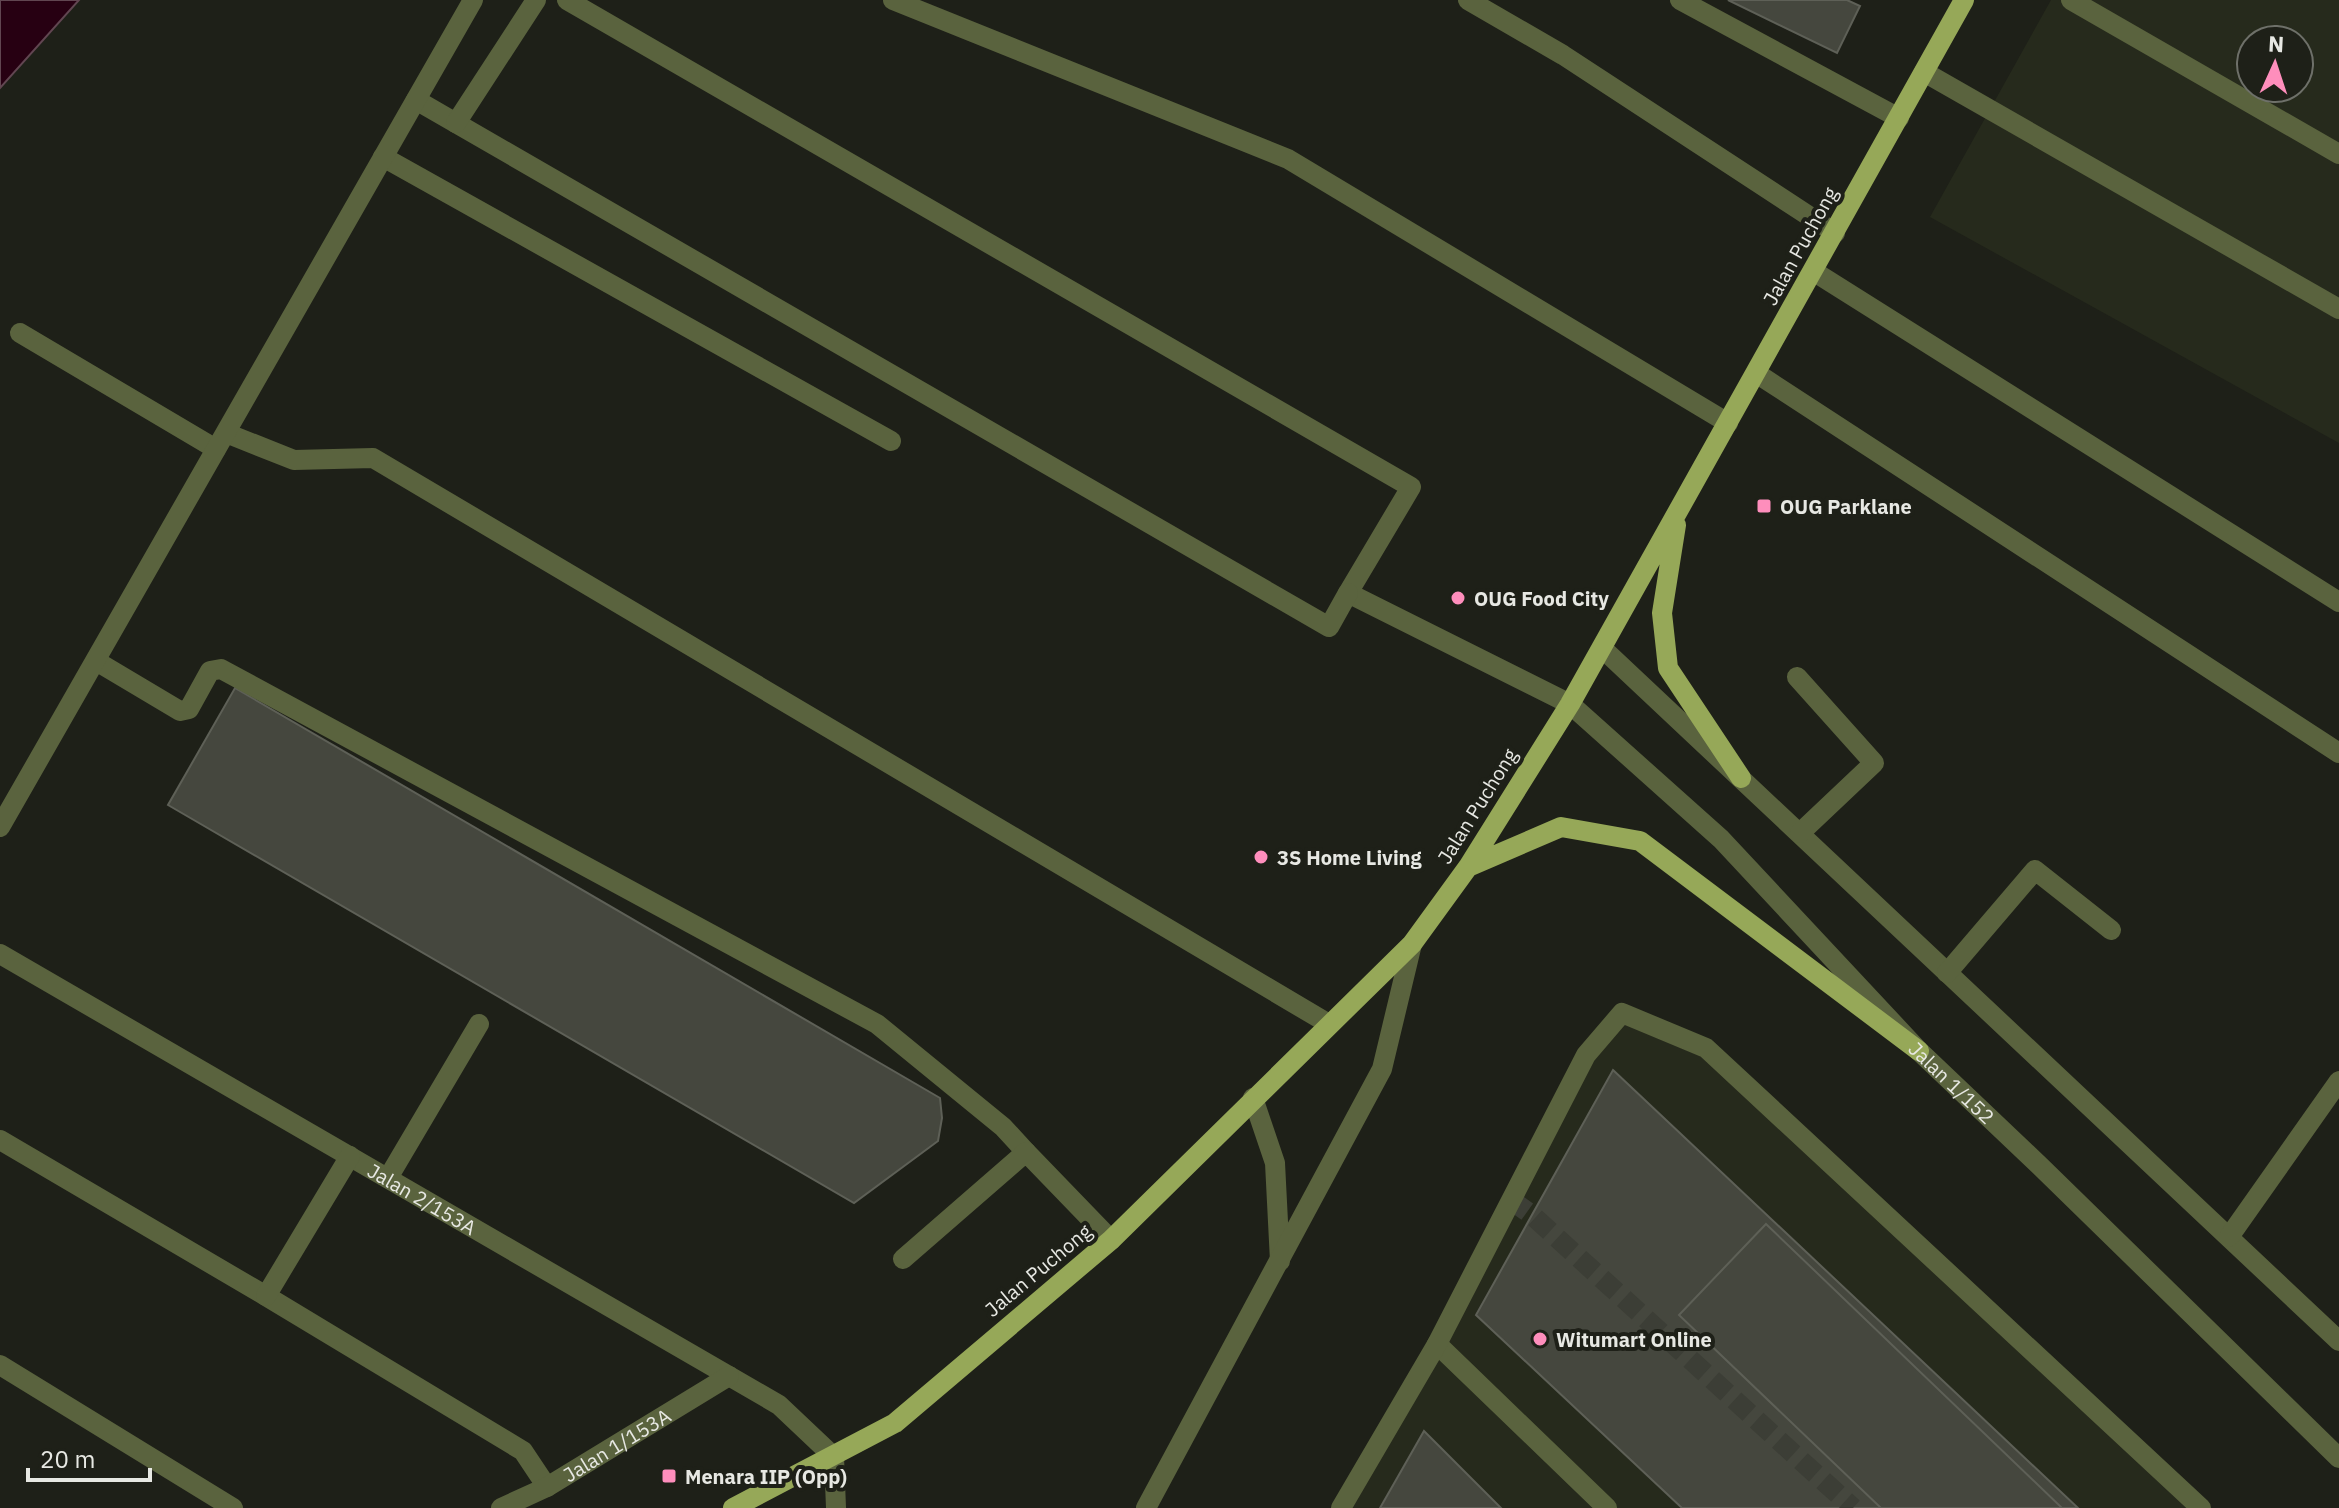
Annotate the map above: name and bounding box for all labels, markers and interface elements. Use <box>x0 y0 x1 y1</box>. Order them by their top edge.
north arrow <box>2235 24 2315 104</box>
text: N <box>2267 29 2285 58</box>
street label: Jalan Puchong <box>1756 182 1844 310</box>
place label: OUG Parklane <box>1780 493 1912 520</box>
marker: OUG Parklane <box>1755 497 1773 515</box>
place label: OUG Food City <box>1474 585 1609 612</box>
marker: OUG Food City <box>1449 589 1467 607</box>
street label: Jalan Puchong <box>1431 743 1523 869</box>
place label: 3S Home Living <box>1277 844 1423 871</box>
marker: 3S Home Living <box>1252 848 1270 866</box>
street label: Jalan 1/152 <box>1903 1035 2001 1130</box>
street label: Jalan 2/153A <box>363 1156 482 1241</box>
street label: Jalan Puchong <box>979 1217 1097 1322</box>
place label: Witumart Online <box>1556 1326 1712 1353</box>
marker: Witumart Online <box>1531 1330 1549 1348</box>
street label: Jalan 1/153A <box>558 1401 676 1488</box>
scale bar <box>28 1432 150 1482</box>
text: 20 m <box>40 1443 95 1475</box>
place label: Menara IIP (Opp) <box>685 1463 847 1490</box>
marker: Menara IIP (Opp) <box>660 1467 678 1485</box>

